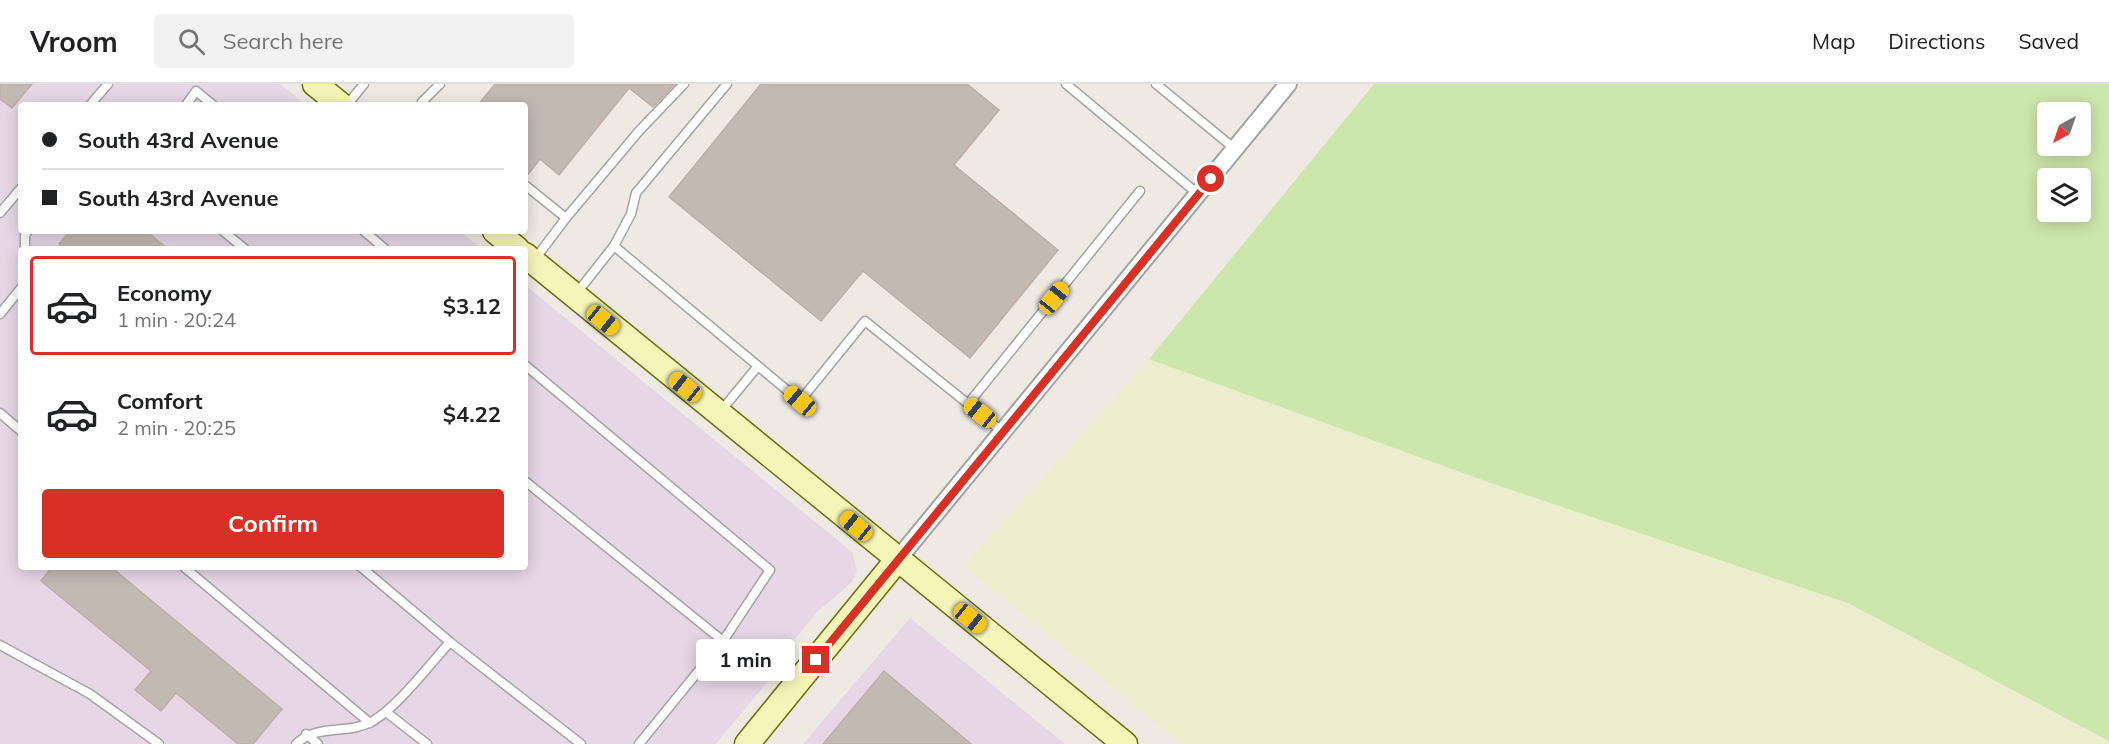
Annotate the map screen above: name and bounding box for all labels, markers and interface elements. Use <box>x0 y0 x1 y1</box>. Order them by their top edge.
search box <box>154 14 574 68</box>
text: Vroom <box>30 24 118 59</box>
icon: search <box>175 25 208 58</box>
text: Search here <box>223 27 344 55</box>
text: Map <box>1812 28 1855 54</box>
text: Directions <box>1888 28 1985 54</box>
text: Saved <box>2018 28 2079 54</box>
north arrow <box>2037 102 2091 156</box>
map controls <box>2037 102 2091 222</box>
text: South 43rd Avenue <box>78 126 279 154</box>
route start <box>1197 165 1224 192</box>
button: layers <box>2037 168 2091 222</box>
text: South 43rd Avenue <box>78 184 279 212</box>
car <box>1036 278 1072 318</box>
icon: car <box>45 279 99 333</box>
text: Economy <box>117 279 212 307</box>
text: $3.12 <box>443 292 501 320</box>
car <box>583 302 623 338</box>
text: 1 min · 20:24 <box>117 307 236 332</box>
car <box>665 369 705 405</box>
car <box>780 383 820 419</box>
icon: car <box>45 387 99 441</box>
text: Comfort <box>117 387 203 415</box>
car <box>960 395 1000 431</box>
text: $4.22 <box>443 400 501 428</box>
text: 2 min · 20:25 <box>117 415 236 440</box>
button: Confirm <box>42 489 504 558</box>
car <box>836 508 876 544</box>
car <box>950 600 990 636</box>
callout: 1 min <box>696 639 795 681</box>
route end <box>802 646 829 673</box>
text: 1 min <box>719 647 772 672</box>

